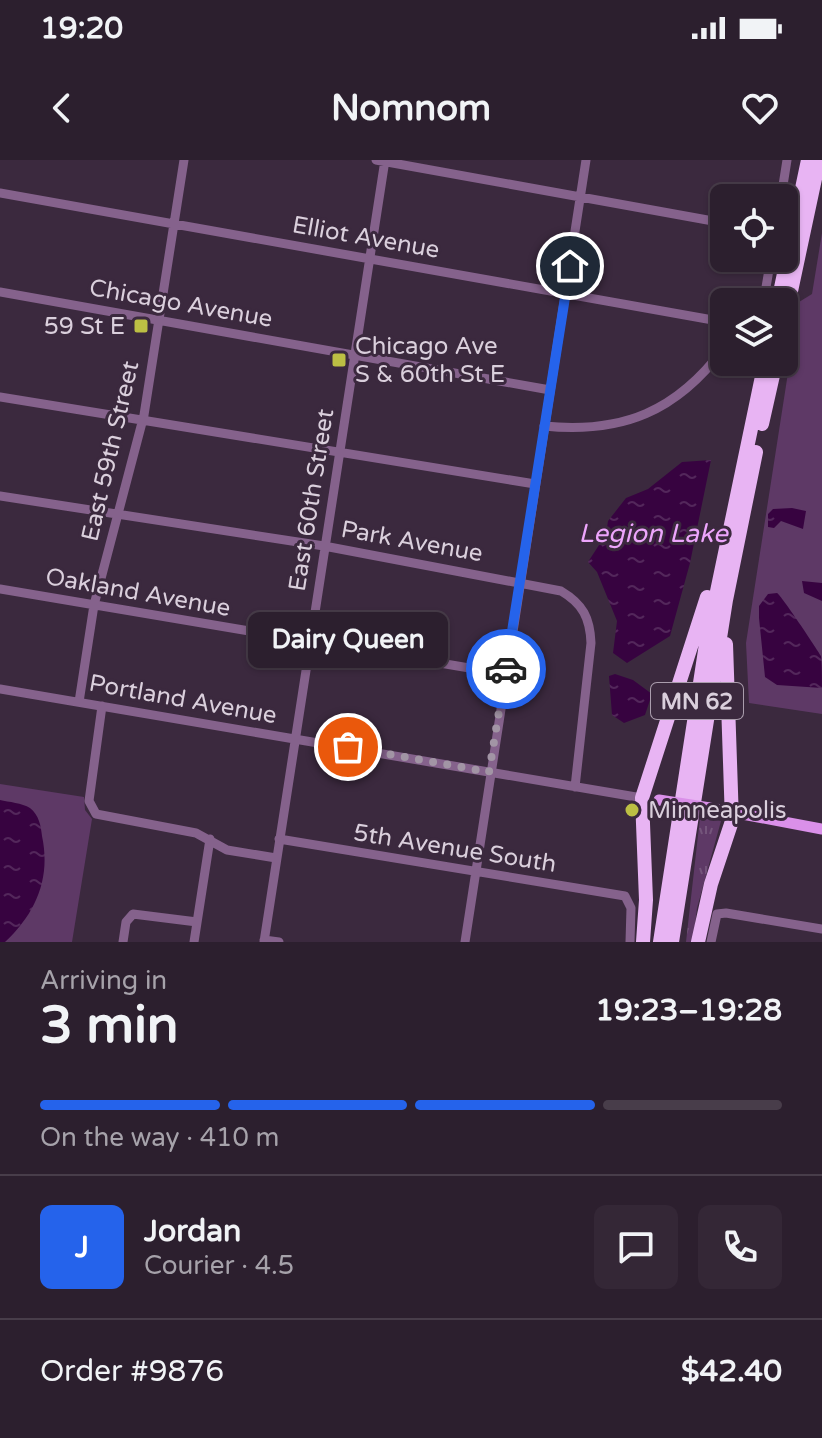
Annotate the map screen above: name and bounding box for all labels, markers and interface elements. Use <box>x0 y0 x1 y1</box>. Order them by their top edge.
text: 19:20 <box>40 10 123 47</box>
icon: back <box>40 86 84 130</box>
icon: heart <box>738 86 782 130</box>
text: Nomnom <box>331 87 491 130</box>
map controls <box>710 184 798 376</box>
button: locate <box>710 184 798 272</box>
street label: Elliot Avenue <box>290 210 442 265</box>
pin <box>536 232 604 300</box>
icon: home <box>548 244 592 288</box>
street label: Chicago Avenue <box>87 273 275 334</box>
button: layers <box>710 288 798 376</box>
place label: 59 St E <box>44 312 125 341</box>
marker: 59 St E <box>132 317 150 335</box>
place label: Chicago Ave S & 60th St E <box>355 332 505 389</box>
marker: Chicago Ave S & 60th St E <box>330 351 348 369</box>
street label: East 59th Street <box>76 358 145 544</box>
street label: East 60th Street <box>283 407 340 593</box>
street label: Park Avenue <box>339 515 485 568</box>
water label: Legion Lake <box>578 518 729 549</box>
street label: Oakland Avenue <box>43 562 233 623</box>
callout: Dairy Queen <box>248 611 448 667</box>
text: Dairy Queen <box>271 624 425 655</box>
courier <box>466 629 546 709</box>
icon: car <box>484 647 528 691</box>
street label: Portland Avenue <box>87 669 279 730</box>
road number: MN 62 <box>651 683 743 719</box>
pin <box>314 713 382 781</box>
icon: bag <box>326 725 370 769</box>
place label: Minneapolis <box>648 796 786 825</box>
marker: Minneapolis <box>623 801 641 819</box>
street label: 5th Avenue South <box>351 818 558 879</box>
text: Arriving in <box>40 965 167 996</box>
text: 19:23–19:28 <box>595 992 782 1029</box>
text: 3 min <box>40 994 179 1057</box>
text: On the way · 410 m <box>40 1122 279 1153</box>
button: chat <box>594 1205 678 1289</box>
button: phone <box>698 1205 782 1289</box>
text: Jordan <box>144 1213 241 1250</box>
text: J <box>75 1229 89 1266</box>
text: Courier · 4.5 <box>144 1250 294 1281</box>
text: Order #9876 <box>40 1353 224 1390</box>
text: $42.40 <box>681 1353 782 1390</box>

